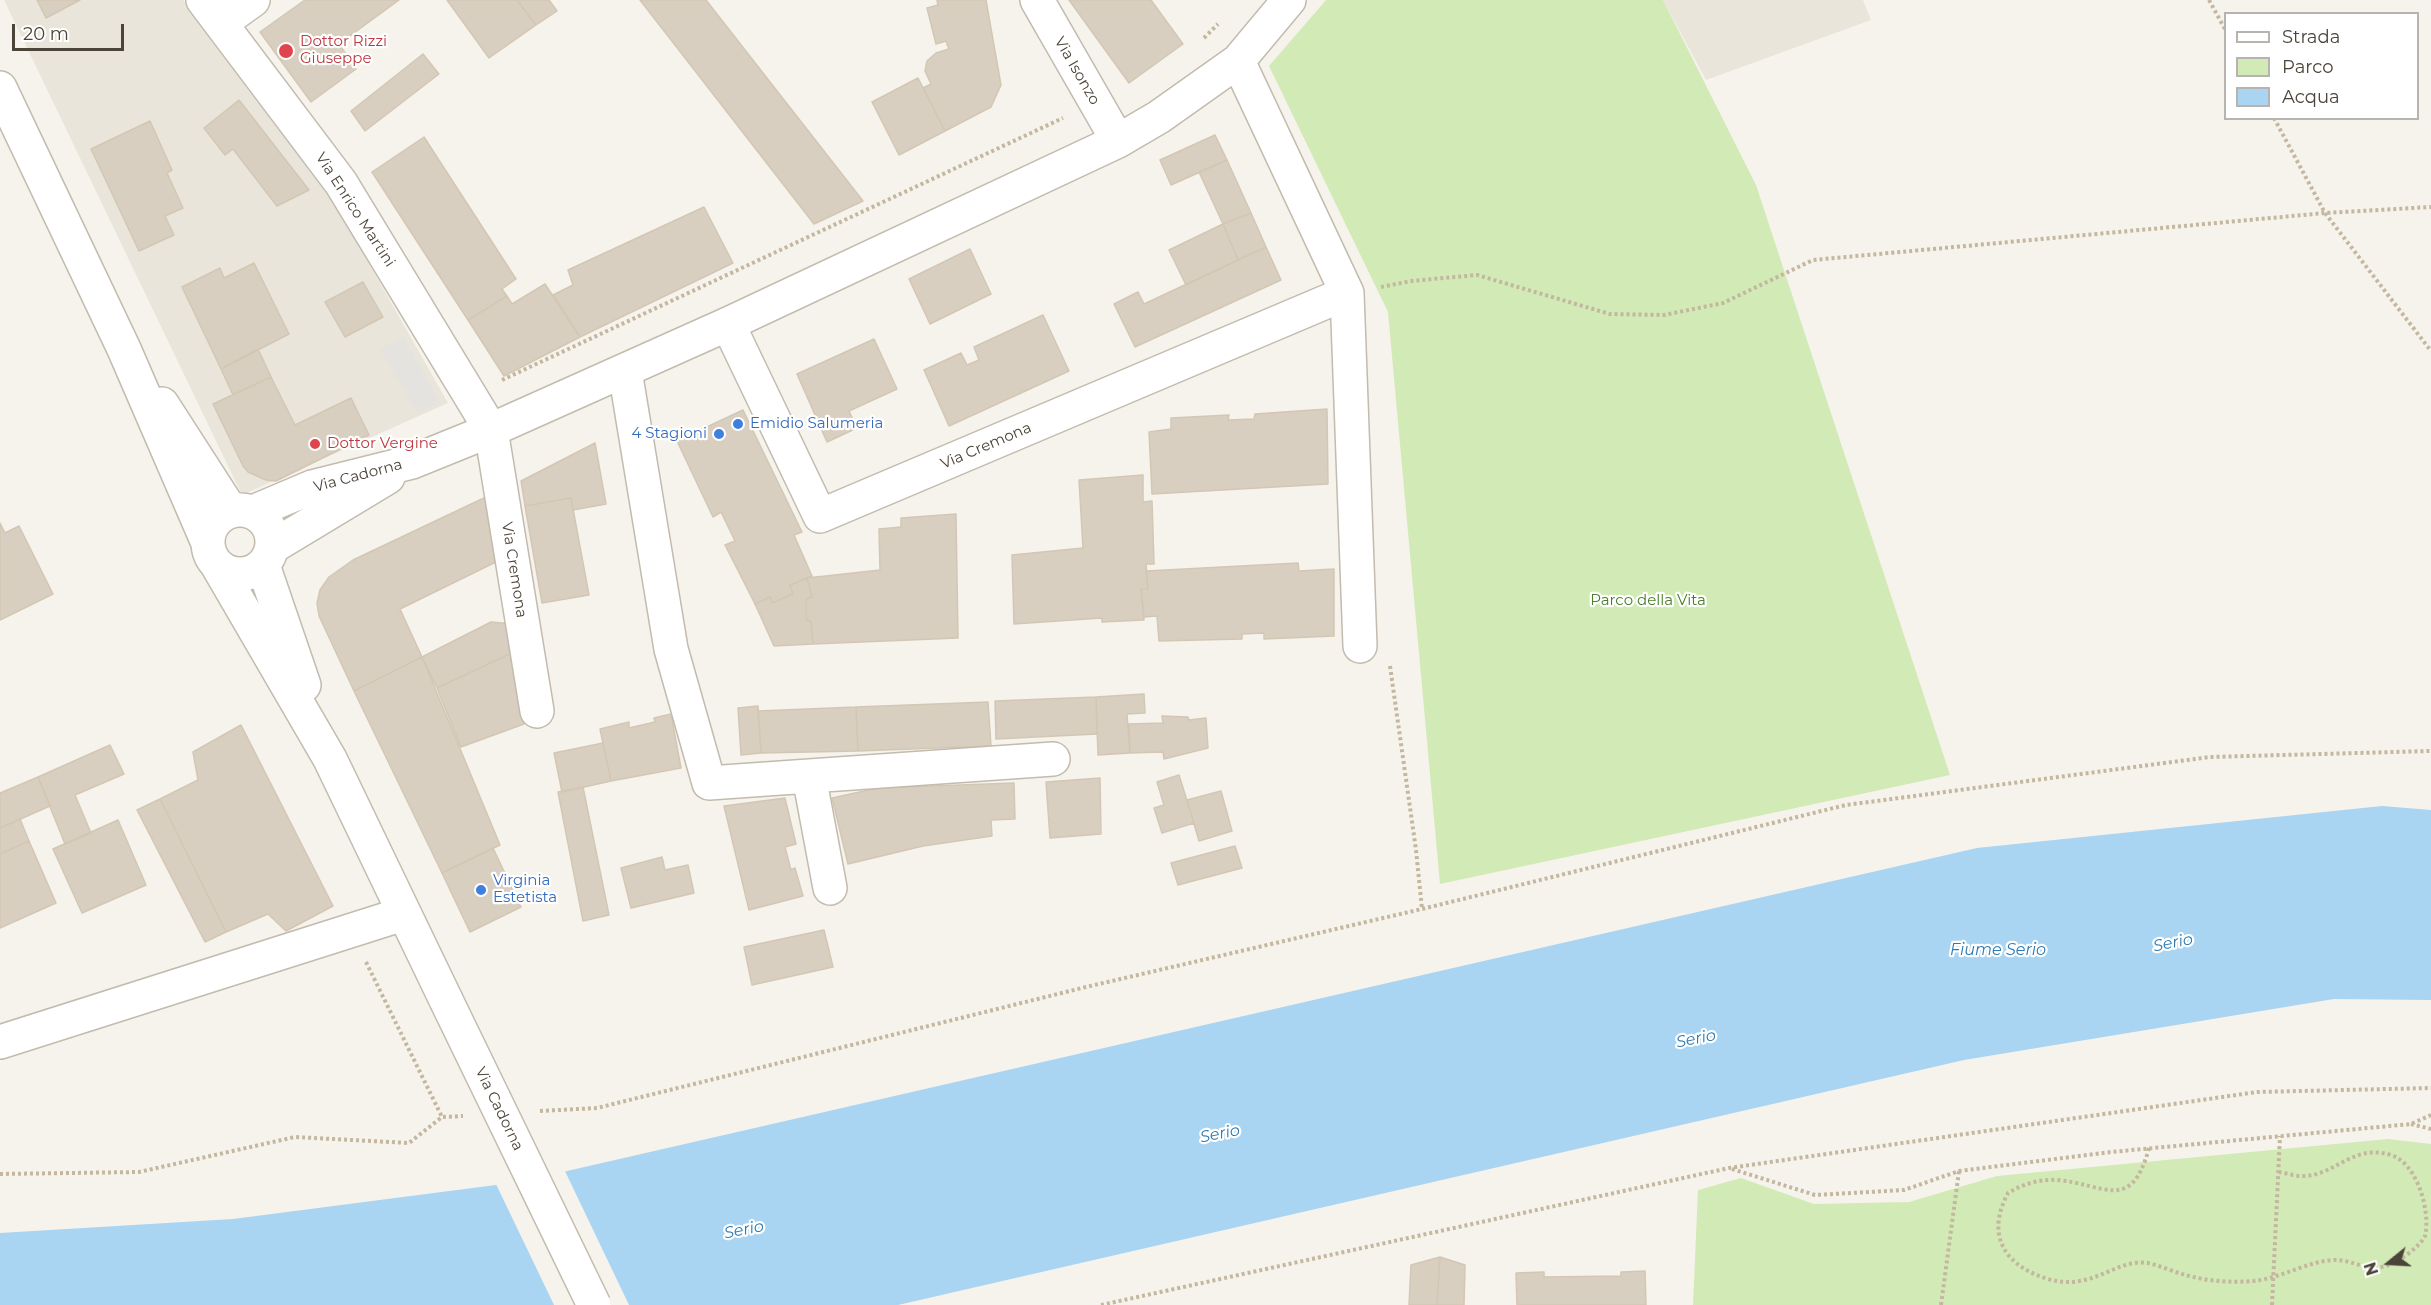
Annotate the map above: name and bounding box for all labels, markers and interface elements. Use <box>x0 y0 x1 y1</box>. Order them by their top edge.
scale bar <box>15 12 128 50</box>
legend <box>2224 12 2419 120</box>
text: 20 m <box>23 23 69 45</box>
text: Strada <box>2282 26 2340 48</box>
place label: Dottor Rizzi Giuseppe <box>300 33 387 68</box>
street label: Via Isonzo <box>1050 34 1104 108</box>
marker: Dottor Rizzi Giuseppe <box>277 42 295 60</box>
text: Parco <box>2282 56 2334 78</box>
text: Acqua <box>2282 86 2340 108</box>
street label: Via Enrico Martini <box>311 150 399 270</box>
place label: Emidio Salumeria <box>750 415 883 433</box>
marker: Emidio Salumeria <box>731 417 745 431</box>
street label: Via Cremona <box>938 419 1034 473</box>
place label: 4 Stagioni <box>631 425 707 443</box>
marker: 4 Stagioni <box>712 427 726 441</box>
place label: Dottor Vergine <box>327 435 438 453</box>
marker: Dottor Vergine <box>308 437 322 451</box>
street label: Via Cadorna <box>312 456 404 496</box>
street label: Via Cremona <box>498 521 530 619</box>
park label: Parco della Vita <box>1590 592 1706 610</box>
place label: Virginia Estetista <box>493 872 557 907</box>
marker: Virginia Estetista <box>474 883 488 897</box>
water label: Serio <box>2151 930 2195 956</box>
water label: Fiume Serio <box>1950 940 2046 960</box>
water label: Serio <box>1674 1026 1718 1052</box>
street label: Via Cadorna <box>471 1064 527 1154</box>
water label: Serio <box>1198 1121 1242 1147</box>
water label: Serio <box>722 1217 766 1243</box>
north arrow <box>2359 1233 2419 1293</box>
text: N <box>2360 1260 2382 1278</box>

